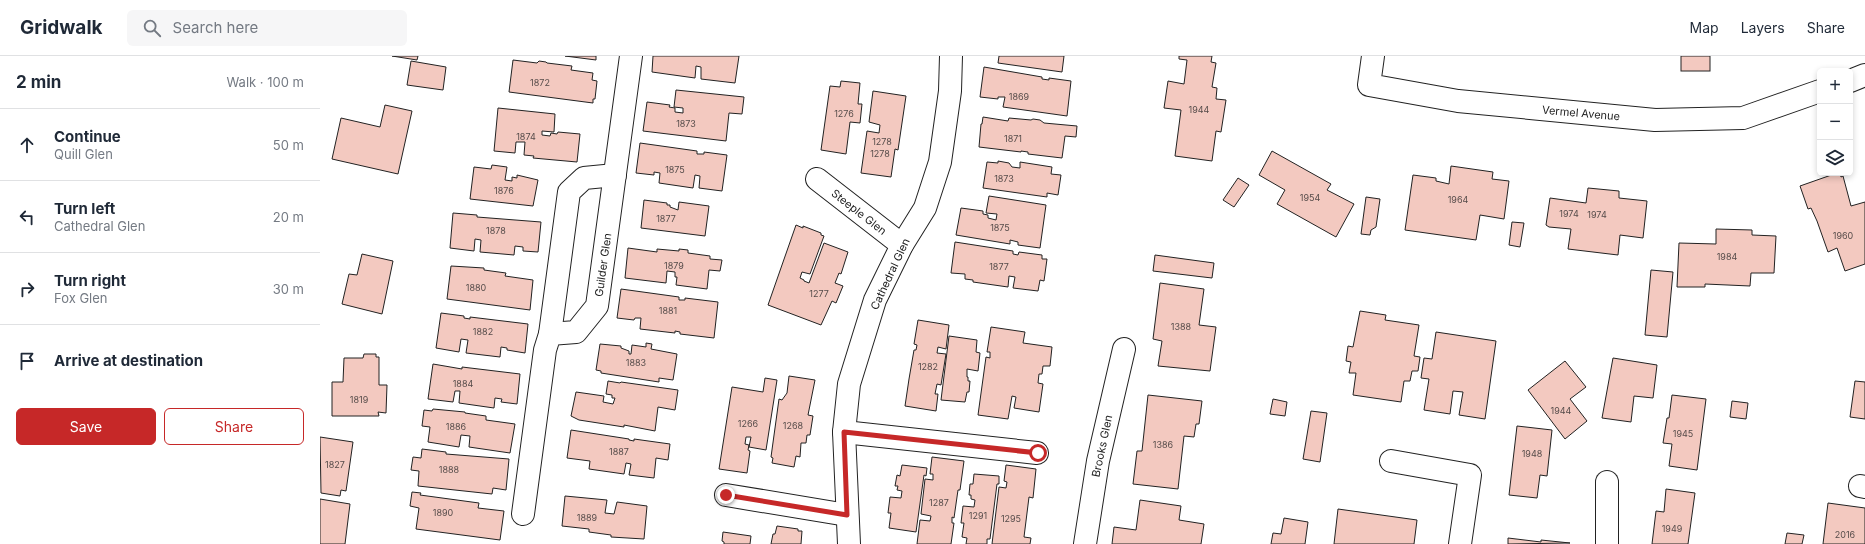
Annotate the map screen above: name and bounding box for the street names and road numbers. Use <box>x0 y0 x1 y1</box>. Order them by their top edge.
street label: Vermel Avenue <box>1541 103 1621 123</box>
street label: Steeple Glen <box>829 186 889 238</box>
street label: Guilder Glen <box>592 232 614 298</box>
street label: Cathedral Glen <box>867 236 913 312</box>
street label: Brooks Glen <box>1089 414 1115 478</box>

